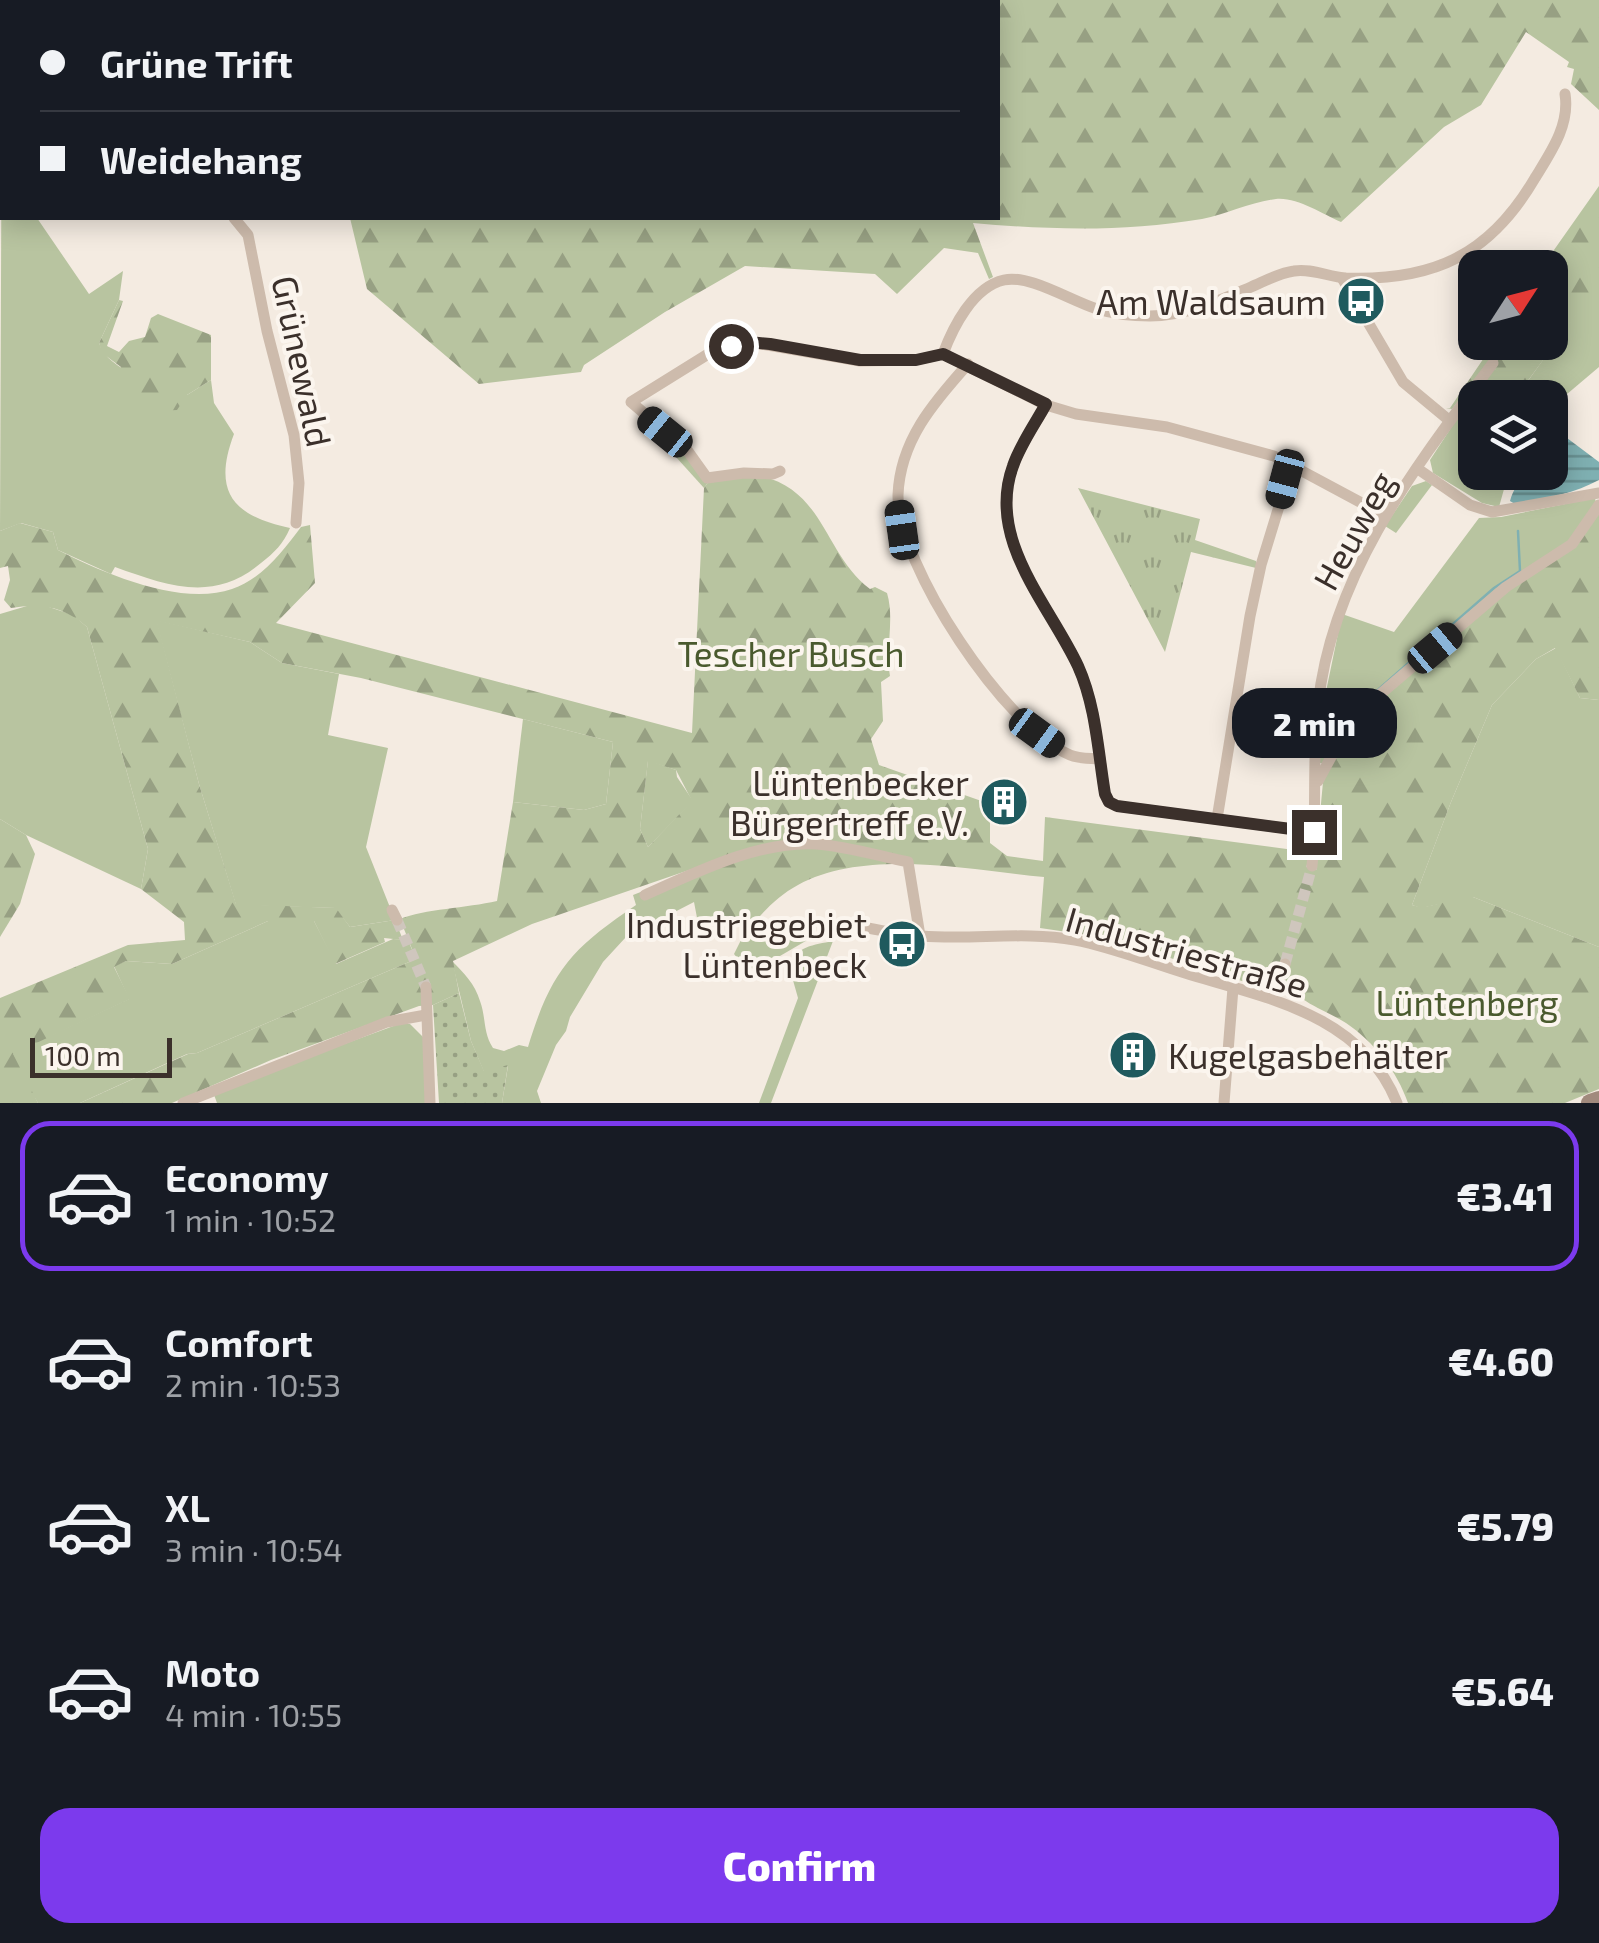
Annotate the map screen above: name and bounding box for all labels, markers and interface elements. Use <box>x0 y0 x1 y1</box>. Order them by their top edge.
text: Grüne Trift <box>100 40 293 86</box>
text: Weidehang <box>100 136 302 182</box>
north arrow <box>1458 250 1568 360</box>
map controls <box>1458 250 1568 490</box>
street label: Grünewald <box>264 272 342 450</box>
bus stop icon: Am Waldsaum <box>1335 275 1387 327</box>
place label: Am Waldsaum <box>1096 280 1326 322</box>
route start <box>709 324 754 369</box>
button: layers <box>1458 380 1568 490</box>
car <box>632 401 698 463</box>
car <box>1263 446 1307 512</box>
street label: Heuweg <box>1303 463 1403 597</box>
car <box>883 498 921 562</box>
car <box>1402 617 1468 679</box>
park label: Tescher Busch <box>677 632 905 674</box>
callout: 2 min <box>1232 687 1396 757</box>
car <box>1004 703 1070 763</box>
text: 2 min <box>1273 704 1356 742</box>
place label: Lüntenbecker Bürgertreff e.V. <box>730 761 969 843</box>
building icon: Lüntenbecker Bürgertreff e.V. <box>978 776 1030 828</box>
route end <box>1292 810 1337 855</box>
street label: Industriestraße <box>1062 897 1312 1005</box>
place label: Industriegebiet Lüntenbeck <box>626 903 867 985</box>
bus stop icon: Industriegebiet Lüntenbeck <box>876 918 928 970</box>
park label: Lüntenberg <box>1376 981 1558 1023</box>
building icon: Kugelgasbehälter <box>1107 1029 1159 1081</box>
scale bar <box>30 1033 172 1078</box>
place label: Kugelgasbehälter <box>1168 1034 1448 1076</box>
text: 100 m <box>45 1038 121 1072</box>
icon: car <box>45 1151 135 1241</box>
text: Economy <box>165 1154 329 1200</box>
text: €3.41 <box>1456 1173 1554 1219</box>
text: 1 min · 10:52 <box>165 1200 336 1238</box>
icon: car <box>45 1316 135 1406</box>
text: Comfort <box>165 1319 313 1365</box>
text: €4.60 <box>1448 1338 1554 1384</box>
text: 2 min · 10:53 <box>165 1365 341 1403</box>
icon: car <box>45 1481 135 1571</box>
text: XL <box>165 1484 210 1530</box>
text: €5.79 <box>1457 1503 1554 1549</box>
text: 3 min · 10:54 <box>165 1530 343 1568</box>
icon: car <box>45 1646 135 1736</box>
text: Moto <box>165 1649 260 1695</box>
text: €5.64 <box>1451 1668 1554 1714</box>
text: 4 min · 10:55 <box>165 1695 342 1733</box>
button: Confirm <box>40 1808 1559 1923</box>

